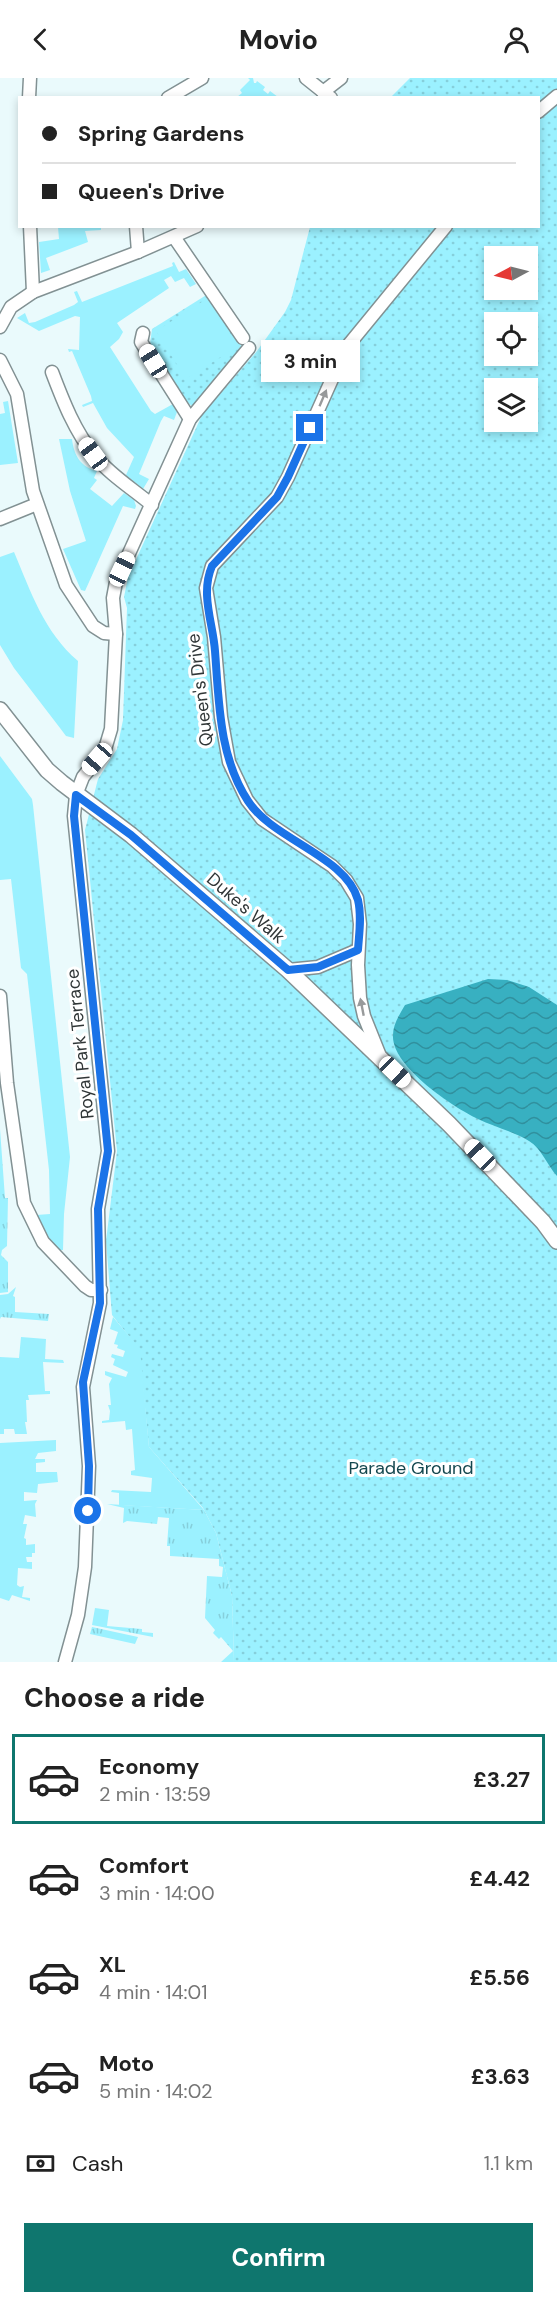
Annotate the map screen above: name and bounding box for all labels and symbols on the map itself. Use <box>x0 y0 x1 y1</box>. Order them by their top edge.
north arrow <box>484 246 538 300</box>
car <box>136 341 170 381</box>
callout: 3 min <box>260 341 360 383</box>
one-way arrow <box>318 389 328 407</box>
route end <box>296 414 323 441</box>
car <box>75 434 111 474</box>
car <box>106 549 138 589</box>
street label: Queen's Drive <box>181 632 219 748</box>
car <box>78 740 116 778</box>
street label: Duke's Walk <box>202 867 290 949</box>
street label: Royal Park Terrace <box>60 968 100 1120</box>
one-way arrow <box>357 997 366 1016</box>
car <box>376 1053 414 1091</box>
car <box>461 1136 499 1174</box>
park label: Parade Ground <box>348 1456 474 1480</box>
route start <box>74 1497 101 1524</box>

